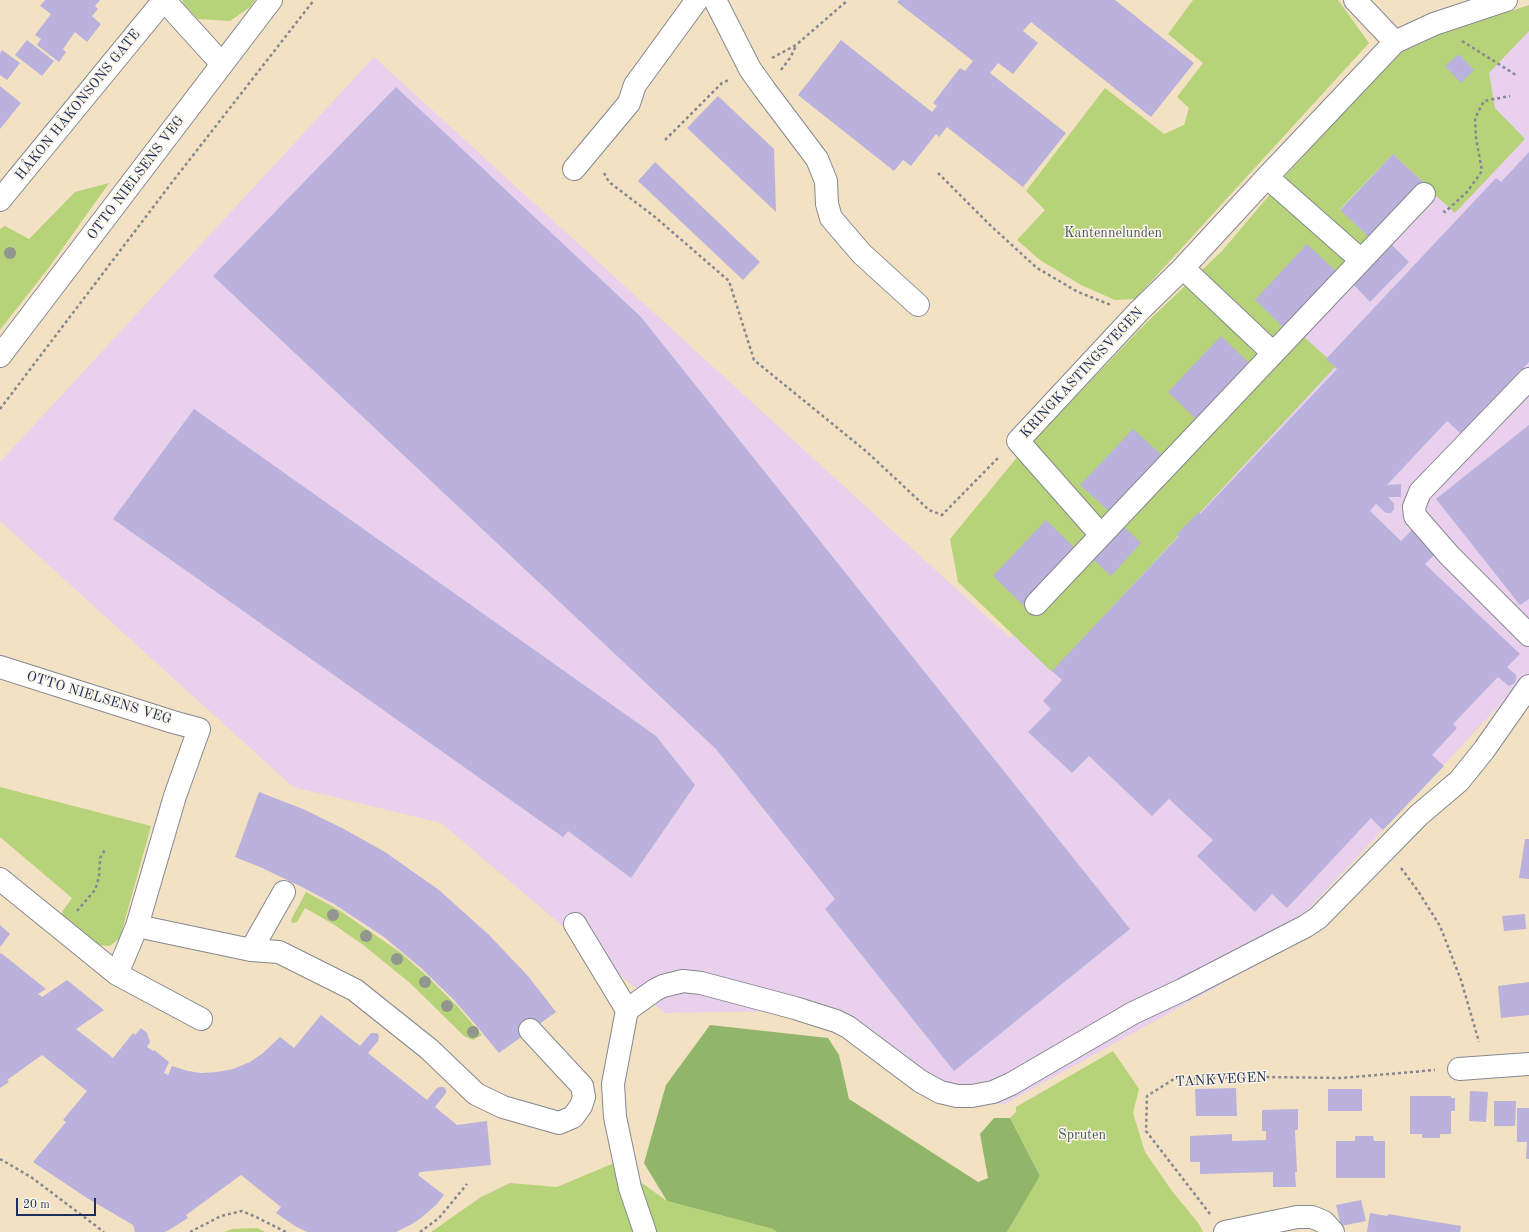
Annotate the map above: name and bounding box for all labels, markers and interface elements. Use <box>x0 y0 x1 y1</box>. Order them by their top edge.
street label: HÅKON HÅKONSONS GATE <box>12 26 144 184</box>
street label: OTTO NIELSENS VEG <box>84 113 188 243</box>
park label: Kantennelunden <box>1064 225 1162 241</box>
street label: KRINGKASTINGSVEGEN <box>1017 304 1147 442</box>
street label: OTTO NIELSENS VEG <box>24 668 174 728</box>
street label: TANKVEGEN <box>1175 1069 1267 1091</box>
park label: Spruten <box>1058 1127 1106 1143</box>
scale bar <box>18 1190 98 1216</box>
text: 20 m <box>23 1199 50 1211</box>

